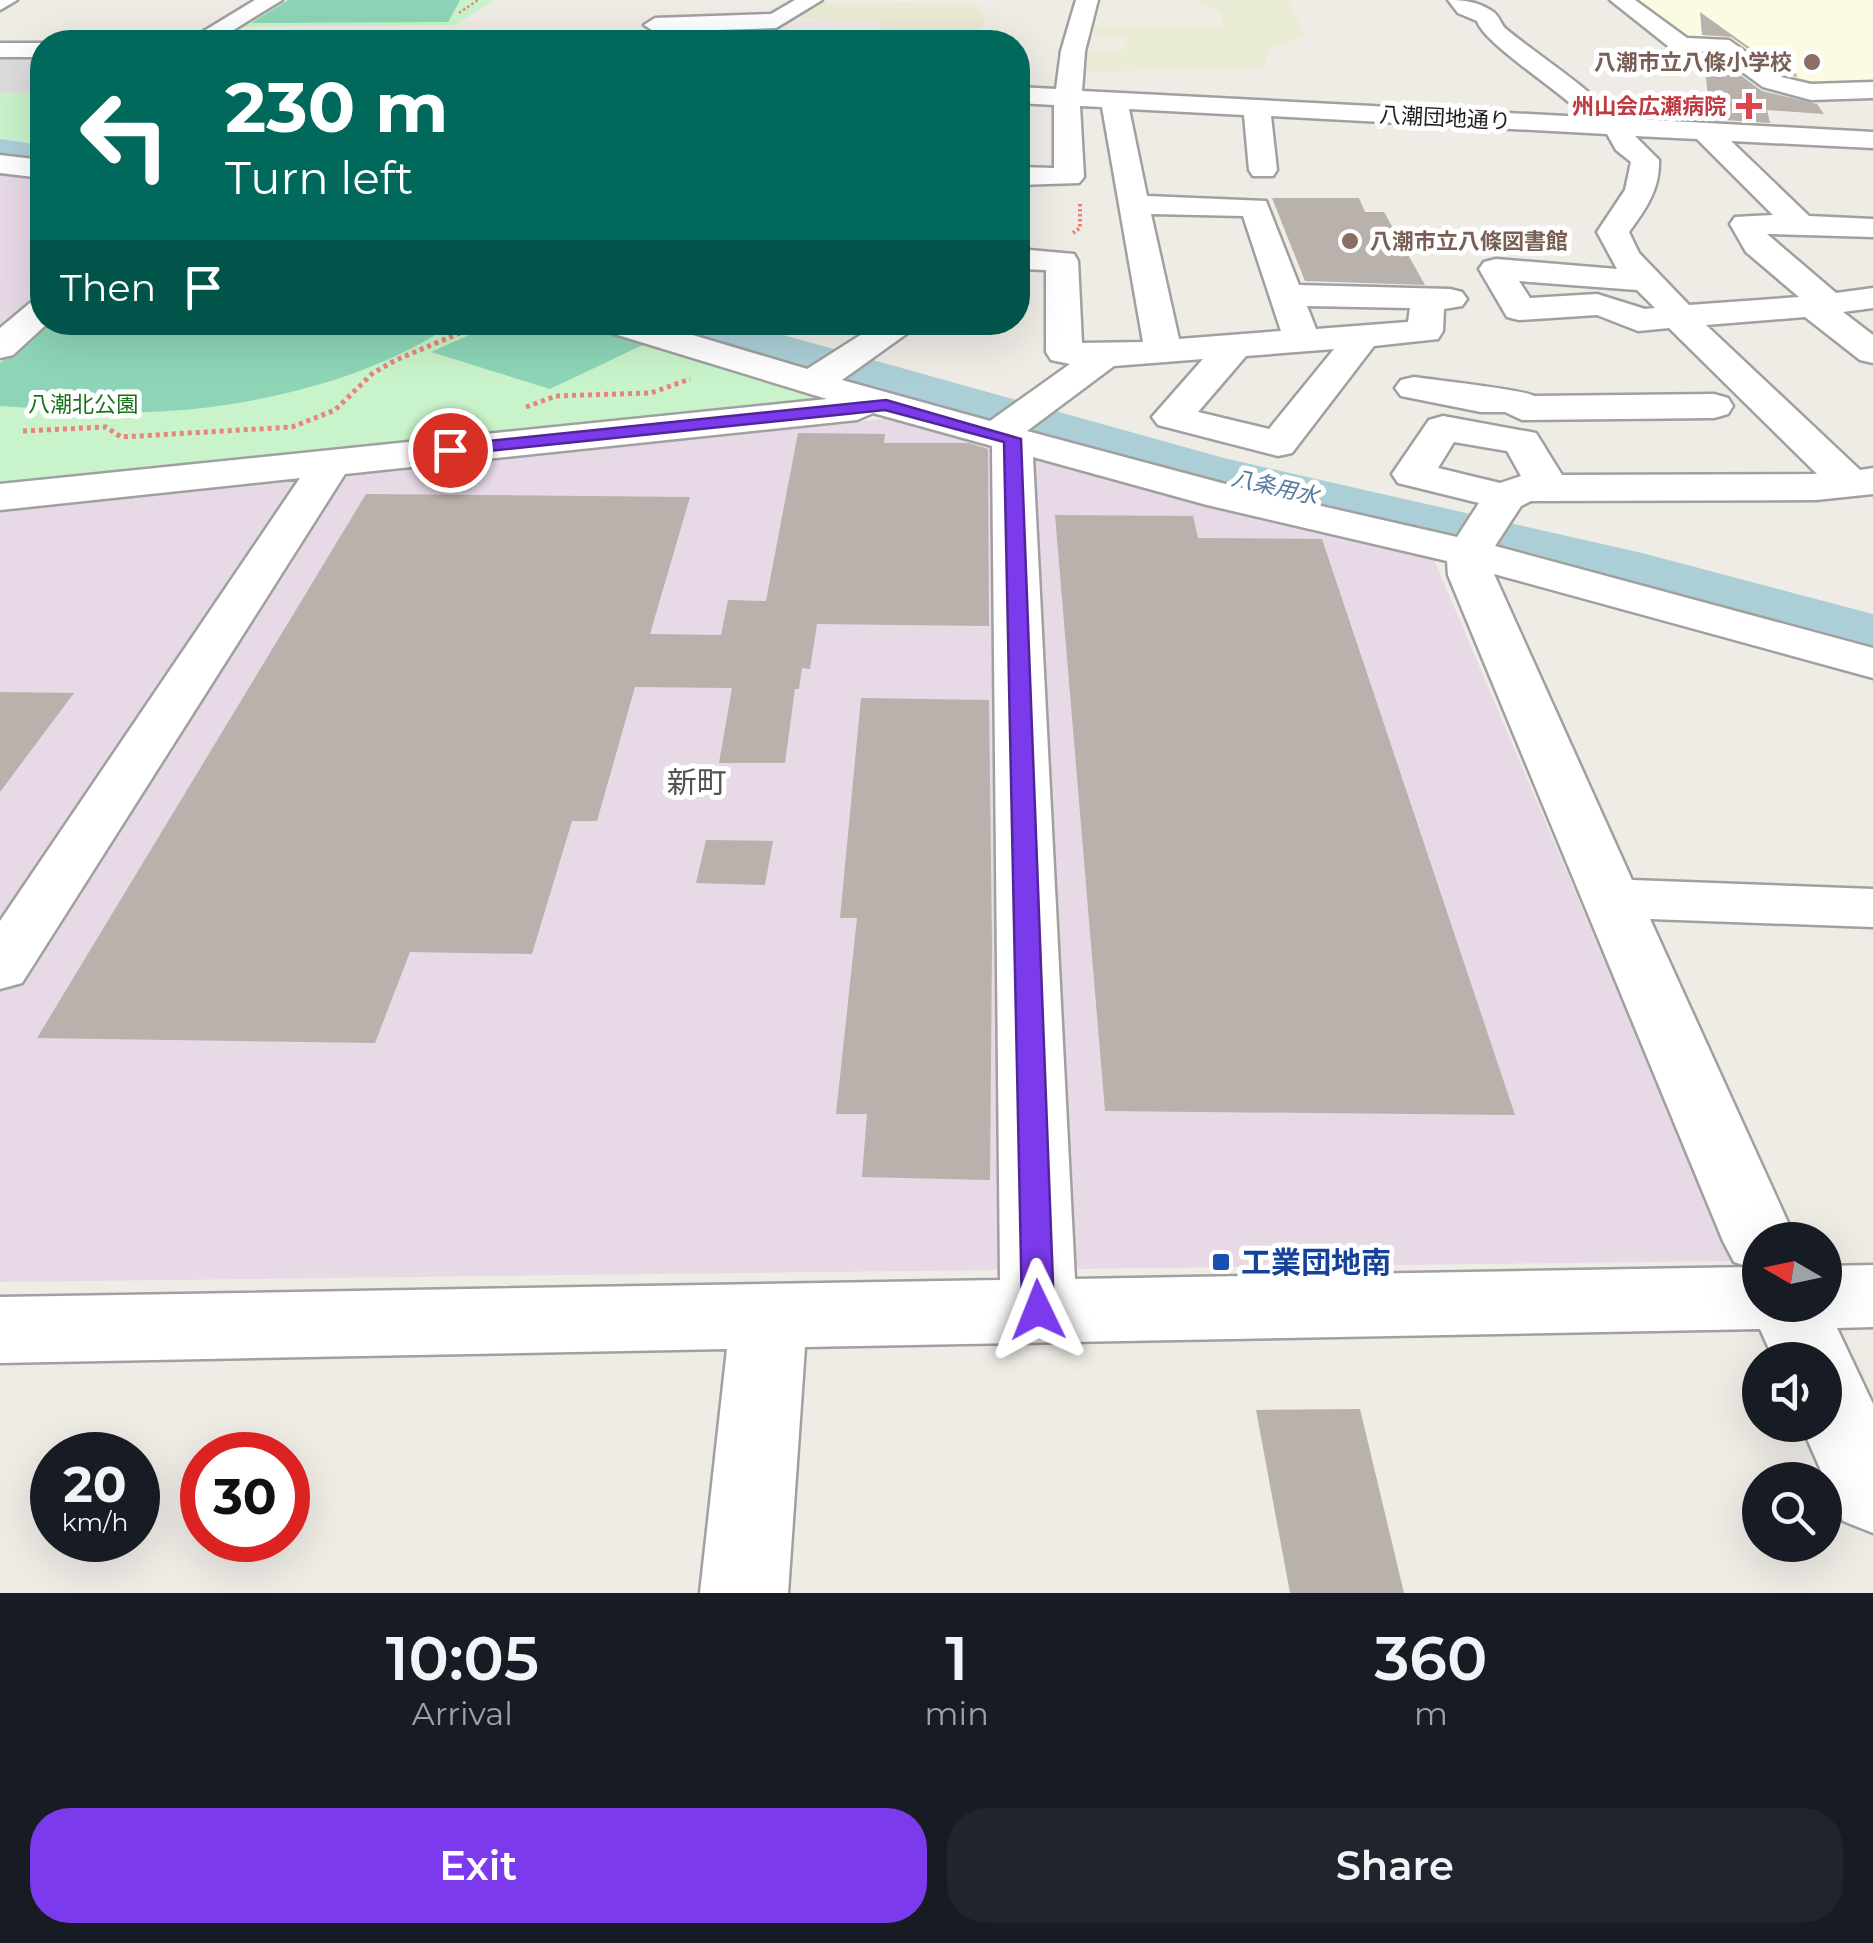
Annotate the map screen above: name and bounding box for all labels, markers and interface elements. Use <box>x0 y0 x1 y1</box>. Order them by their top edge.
place label: 八潮市立八條小学校 <box>1594 49 1792 76</box>
marker: 八潮市立八條小学校 <box>1801 51 1823 73</box>
text: 230 m <box>225 64 449 150</box>
icon: left <box>60 70 190 200</box>
place label: 州山会広瀬病院 <box>1572 93 1726 120</box>
marker: 州山会広瀬病院 <box>1736 93 1762 119</box>
street label: 八潮団地通り <box>1378 101 1512 135</box>
text: Turn left <box>225 150 413 205</box>
place label: 八潮市立八條図書館 <box>1370 228 1568 255</box>
marker: 八潮市立八條図書館 <box>1339 230 1361 252</box>
icon: arrive <box>176 260 231 315</box>
text: Then <box>60 264 156 311</box>
park label: 八潮北公園 <box>28 391 138 418</box>
pin <box>408 408 493 493</box>
icon: arrive <box>423 423 478 478</box>
water label: 八条用水 <box>1229 464 1323 511</box>
district label: 新町 <box>667 764 727 801</box>
north arrow <box>1742 1222 1842 1322</box>
map controls <box>1742 1222 1842 1562</box>
place label: 工業団地南 <box>1241 1244 1391 1281</box>
marker: 工業団地南 <box>1210 1251 1232 1273</box>
position arrow <box>986 1258 1090 1362</box>
button: sound <box>1742 1342 1842 1442</box>
speed limit sign: 30 <box>180 1432 310 1562</box>
text: 20 <box>63 1454 127 1515</box>
button: search <box>1742 1462 1842 1562</box>
text: km/h <box>62 1507 128 1537</box>
text: 10:05 <box>386 1622 539 1695</box>
text: 1 <box>945 1622 968 1695</box>
text: 360 <box>1374 1622 1487 1695</box>
text: Arrival <box>412 1694 513 1733</box>
text: min <box>925 1694 989 1733</box>
text: m <box>1414 1694 1448 1733</box>
button: Exit <box>30 1808 927 1923</box>
button: Share <box>947 1808 1843 1923</box>

